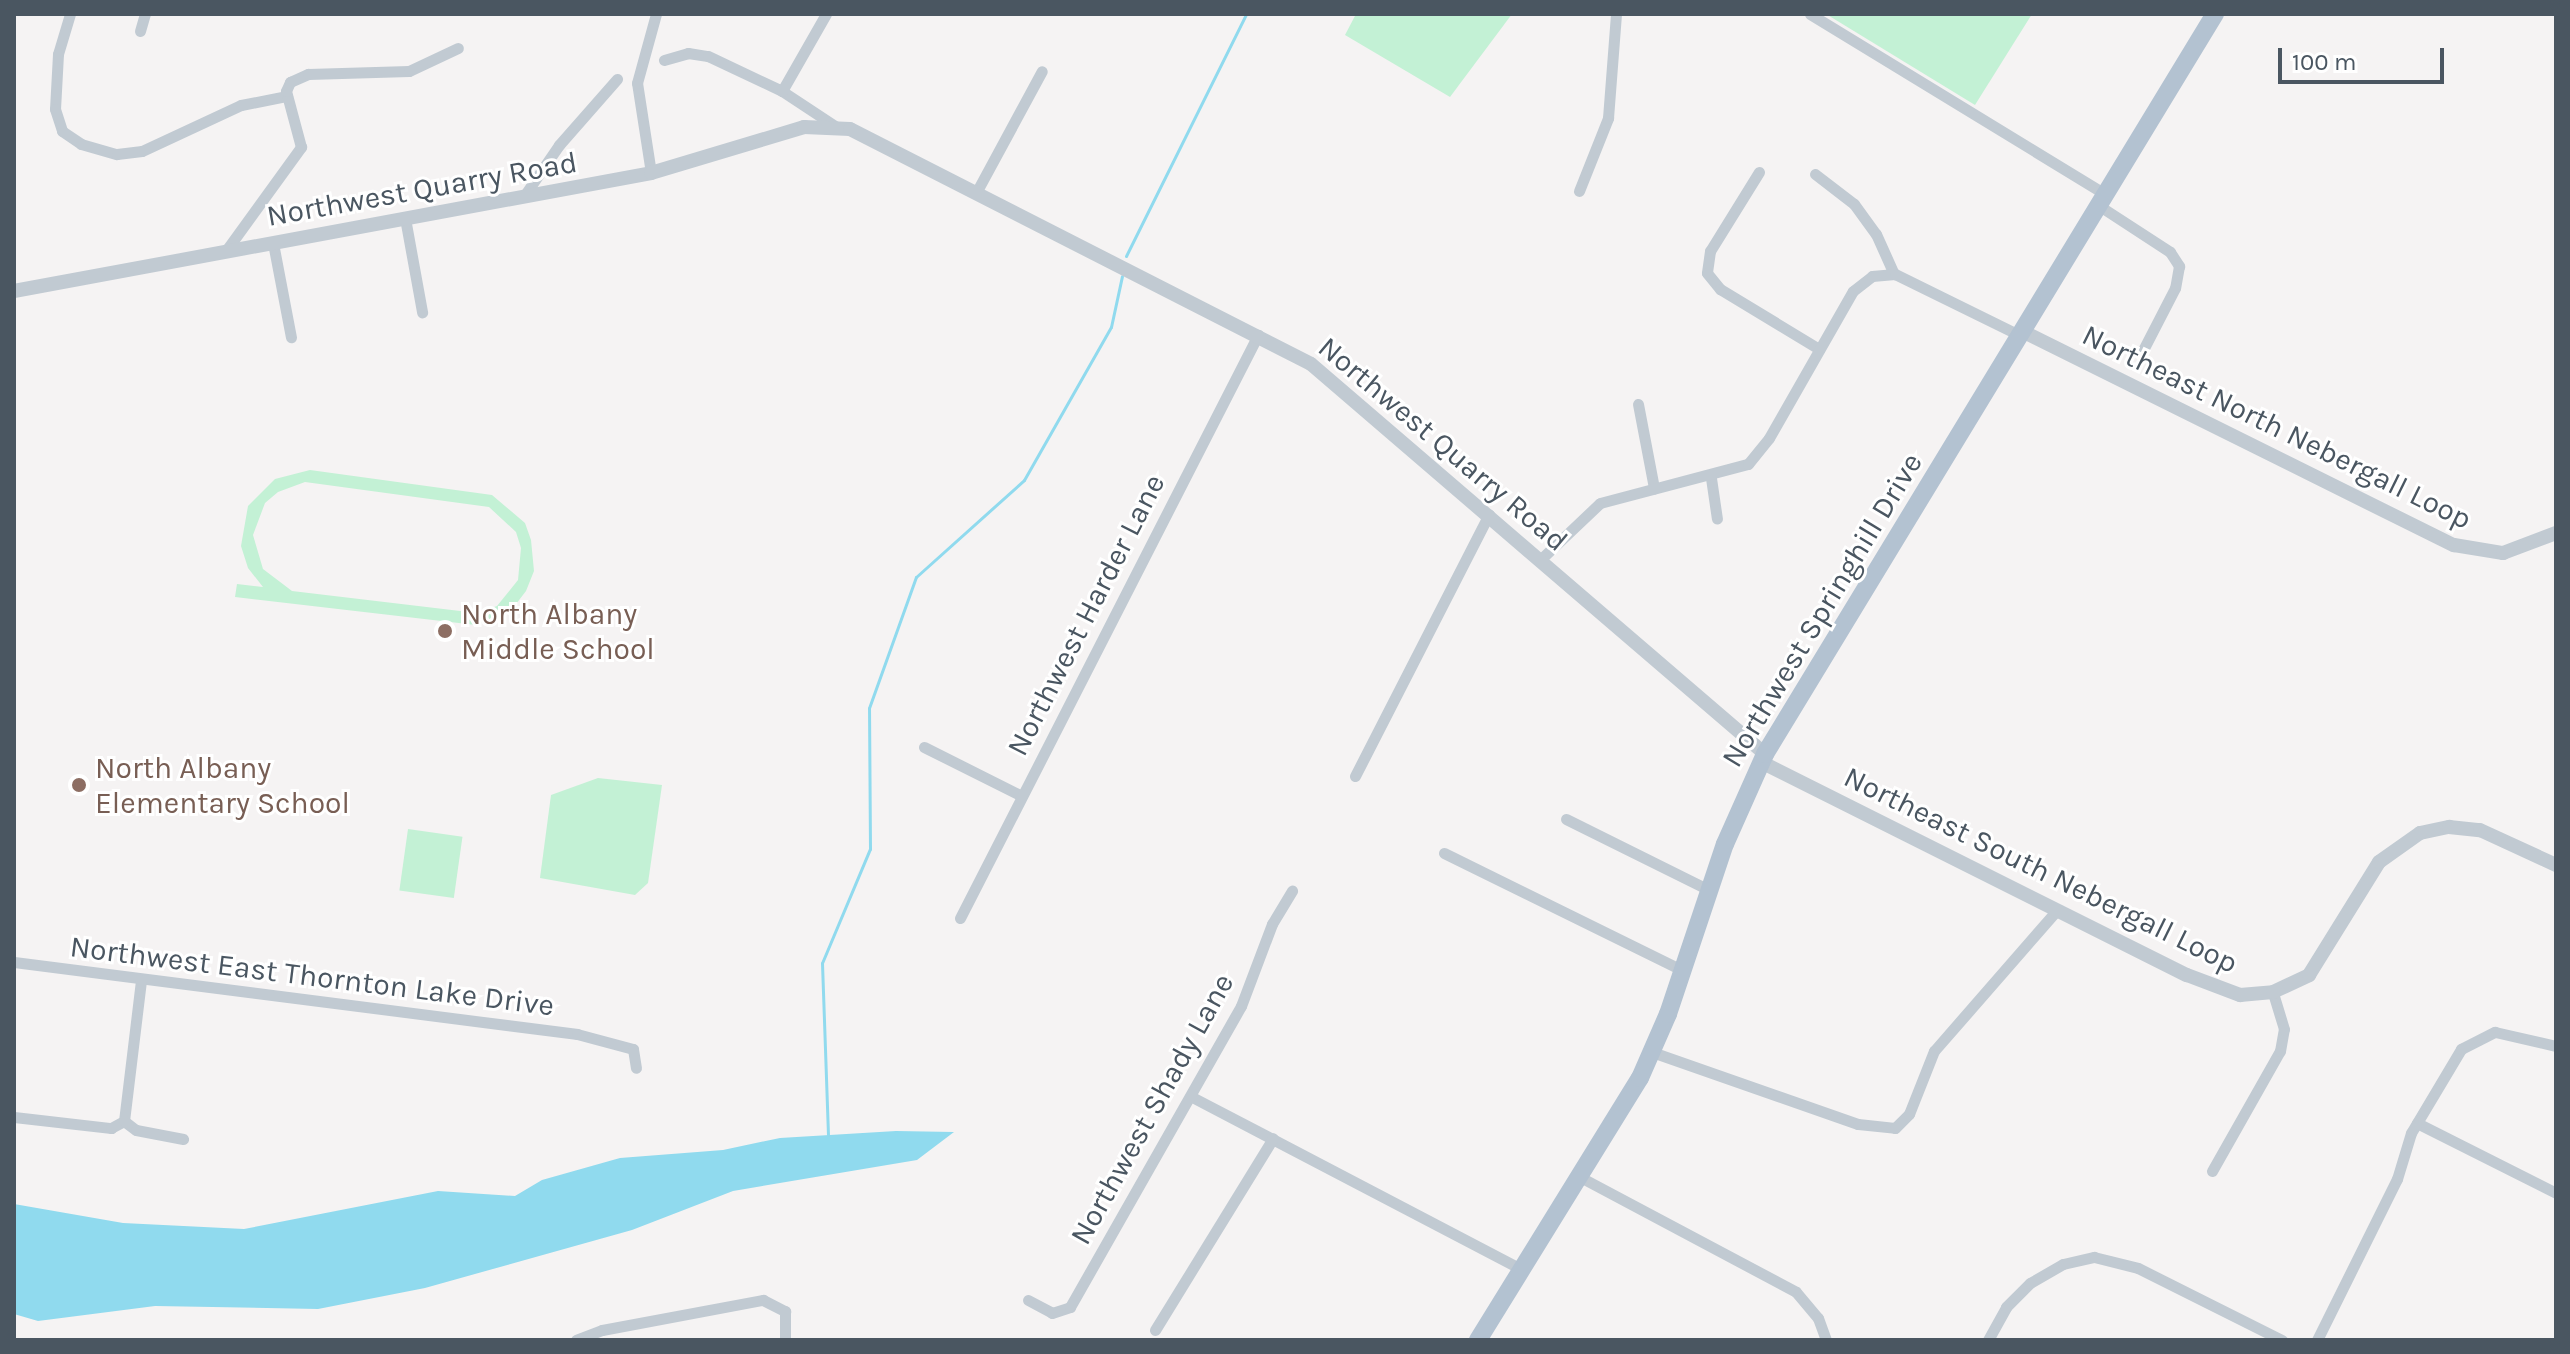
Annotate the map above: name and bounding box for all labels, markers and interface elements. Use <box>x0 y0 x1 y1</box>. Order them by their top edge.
scale bar <box>2282 32 2448 82</box>
text: 100 m <box>2292 48 2357 76</box>
street label: Northwest Quarry Road <box>264 144 580 234</box>
street label: Northeast North Nebergall Loop <box>2076 317 2478 537</box>
street label: Northwest Quarry Road <box>1311 329 1575 559</box>
street label: Northwest Springhill Drive <box>1714 446 1930 774</box>
street label: Northwest Harder Lane <box>999 468 1173 762</box>
place label: North Albany Middle School <box>461 596 655 666</box>
marker: North Albany Middle School <box>436 622 454 640</box>
place label: North Albany Elementary School <box>95 750 350 820</box>
street label: Northeast South Nebergall Loop <box>1838 759 2244 981</box>
marker: North Albany Elementary School <box>70 776 88 794</box>
street label: Northwest East Thornton Lake Drive <box>68 928 556 1024</box>
street label: Northwest Shady Lane <box>1063 967 1241 1251</box>

